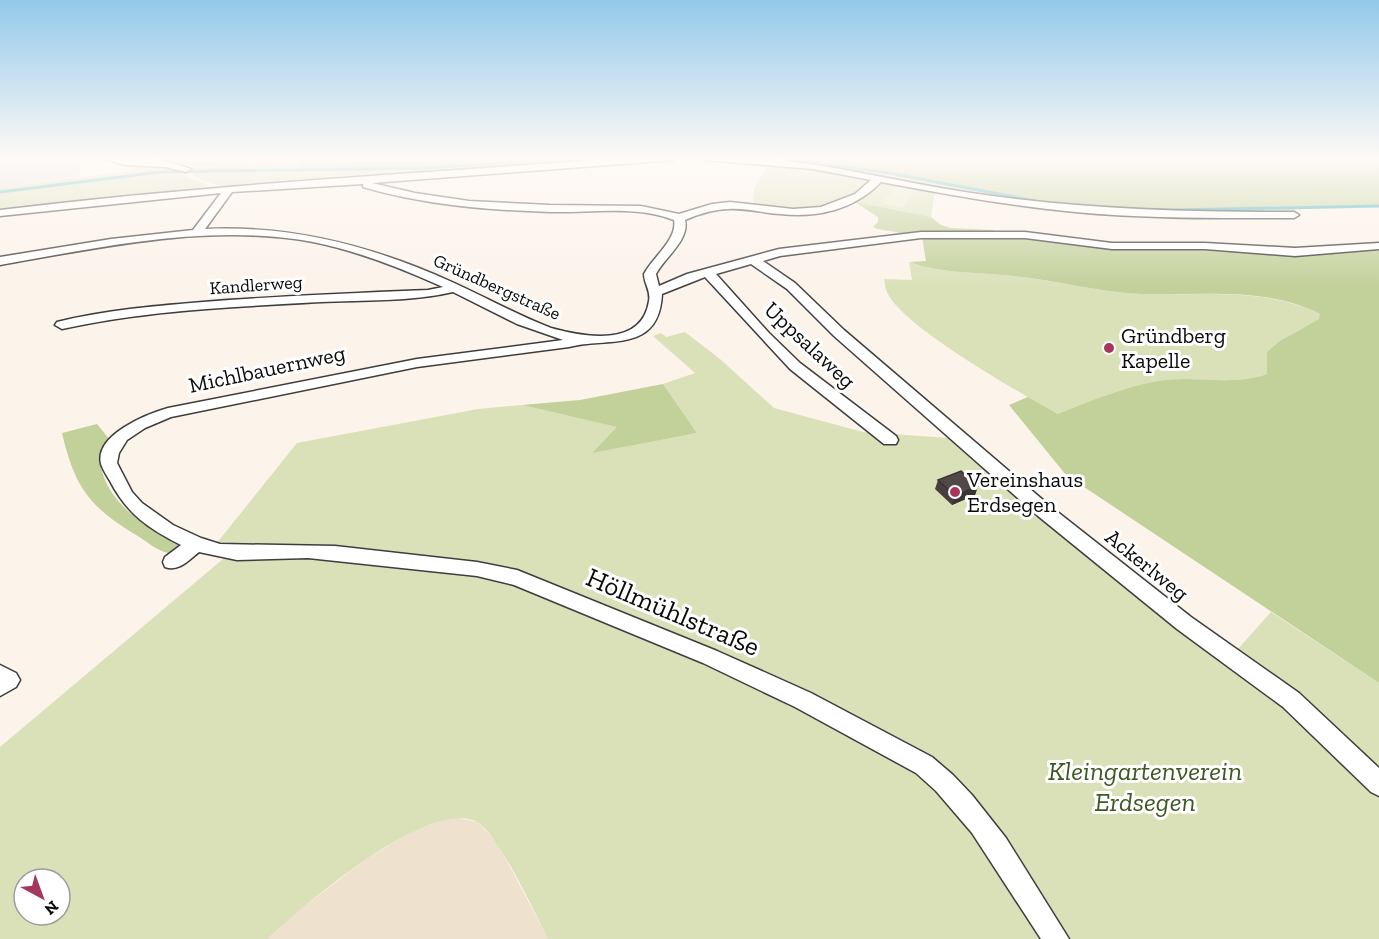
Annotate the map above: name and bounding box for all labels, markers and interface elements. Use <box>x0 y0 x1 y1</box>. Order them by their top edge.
street label: Gründbergstraße <box>430 249 564 325</box>
street label: Kandlerweg <box>209 271 303 299</box>
street label: Uppsalaweg <box>759 296 861 394</box>
place label: Gründberg Kapelle <box>1121 322 1226 374</box>
street label: Michlbauernweg <box>186 339 348 399</box>
marker: Gründberg Kapelle <box>1102 341 1116 355</box>
place label: Vereinshaus Erdsegen <box>966 466 1083 518</box>
marker: Vereinshaus Erdsegen <box>948 485 962 499</box>
street label: Ackerlweg <box>1100 523 1194 607</box>
street label: Höllmühlstraße <box>581 561 765 663</box>
park label: Kleingartenverein Erdsegen <box>1048 755 1242 818</box>
north arrow <box>12 867 72 927</box>
text: N <box>41 897 62 919</box>

